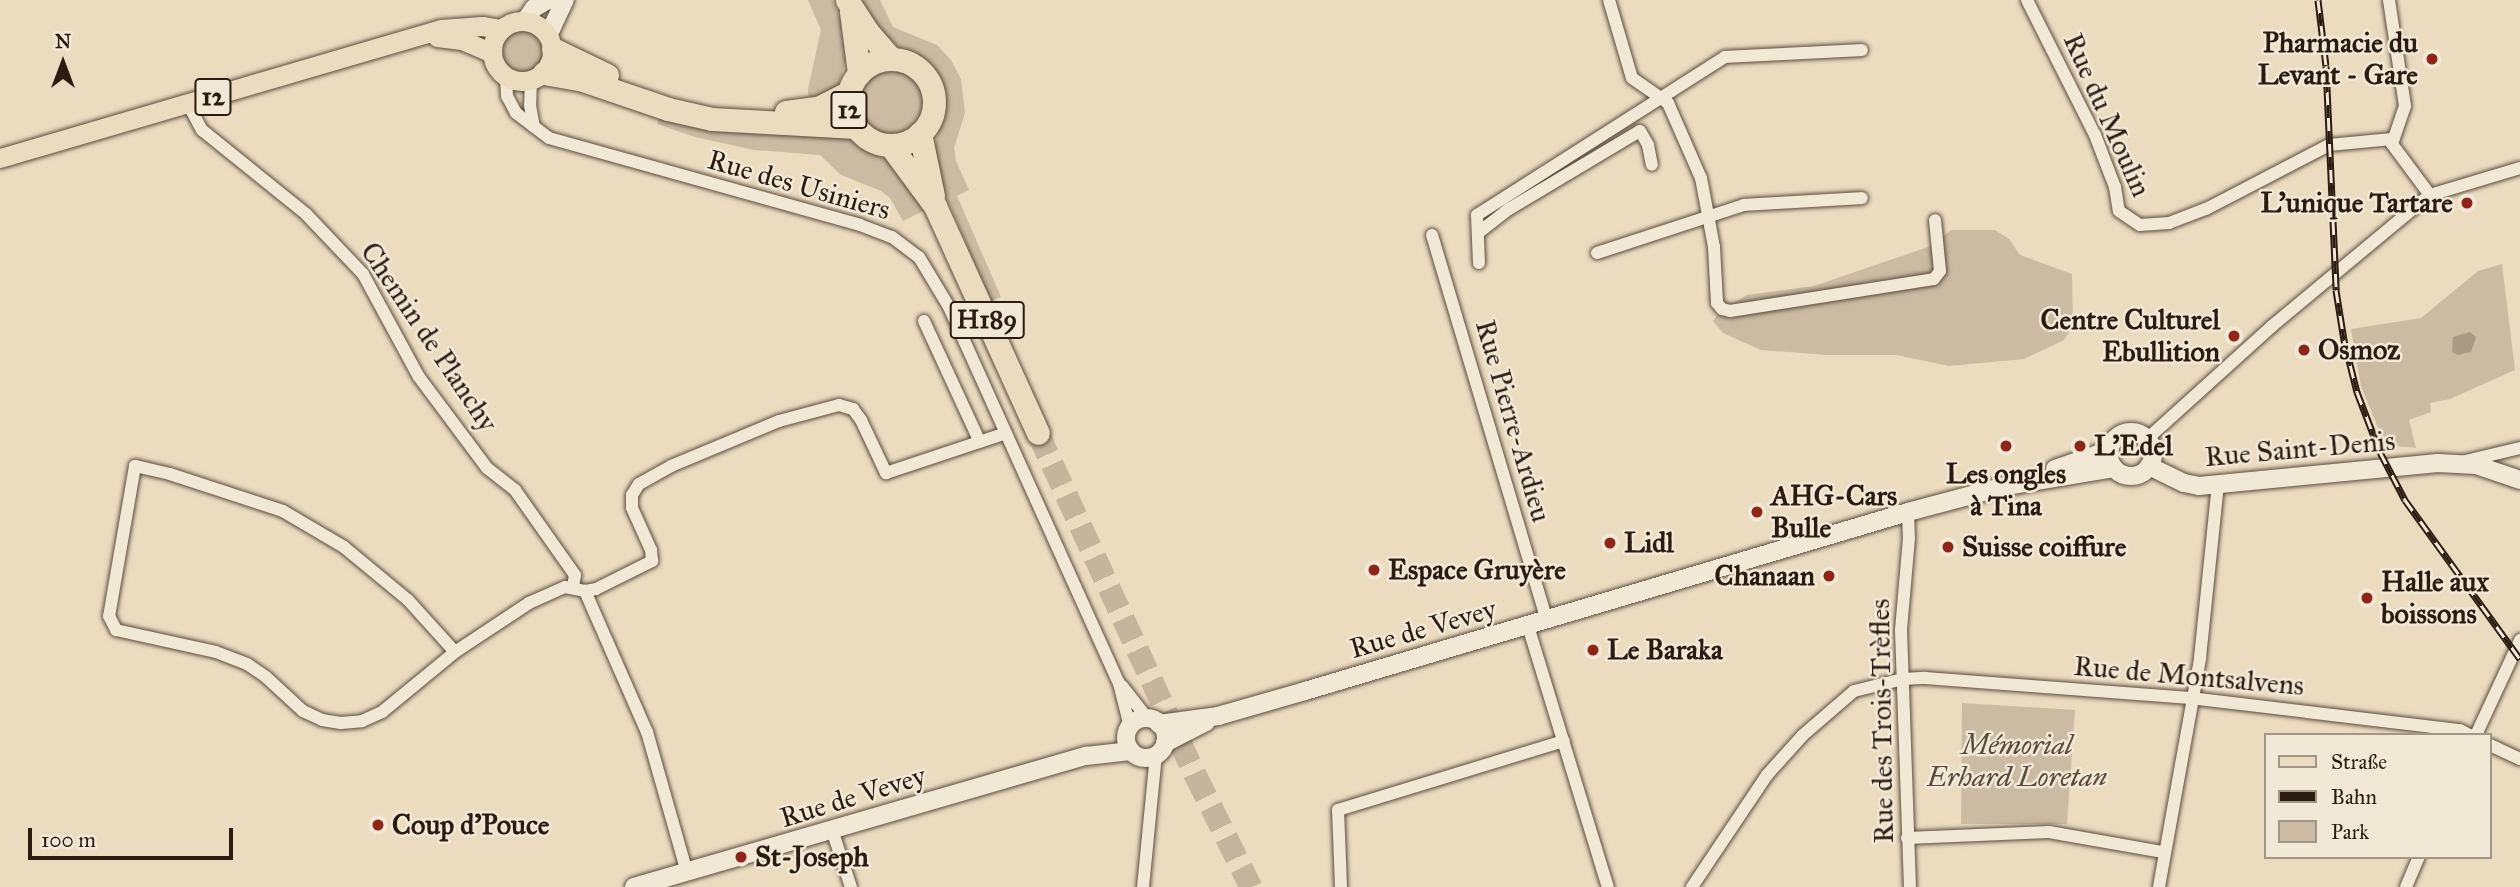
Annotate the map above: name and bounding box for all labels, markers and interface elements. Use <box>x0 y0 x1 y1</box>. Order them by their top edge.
place label: Pharmacie du Levant - Gare <box>2258 26 2418 92</box>
north arrow <box>28 28 98 98</box>
street label: Rue du Moulin <box>2056 28 2158 202</box>
text: N <box>55 30 71 53</box>
marker: Pharmacie du Levant - Gare <box>2424 51 2440 67</box>
road number: 12 <box>194 74 232 120</box>
road number: 12 <box>830 88 868 132</box>
street label: Rue des Usiniers <box>704 143 894 227</box>
place label: L'unique Tartare <box>2260 186 2453 220</box>
marker: L'unique Tartare <box>2459 195 2475 211</box>
street label: Chemin de Planchy <box>353 236 505 438</box>
road number: H189 <box>948 298 1026 342</box>
place label: Centre Culturel Ebullition <box>2040 303 2220 369</box>
street label: Rue Pierre-Ardieu <box>1468 316 1558 526</box>
marker: Centre Culturel Ebullition <box>2226 328 2242 344</box>
place label: Osmoz <box>2318 333 2400 367</box>
marker: Osmoz <box>2296 342 2312 358</box>
street label: Rue Saint-Denis <box>2203 424 2397 474</box>
place label: L'Edel <box>2094 429 2173 463</box>
marker: Les ongles à Tina <box>1998 438 2014 454</box>
marker: L'Edel <box>2072 438 2088 454</box>
place label: Les ongles à Tina <box>1946 457 2066 523</box>
place label: AHG-Cars Bulle <box>1771 479 1897 545</box>
marker: AHG-Cars Bulle <box>1749 504 1765 520</box>
place label: Lidl <box>1624 526 1674 560</box>
place label: Suisse coiffure <box>1962 530 2126 564</box>
marker: Lidl <box>1602 535 1618 551</box>
marker: Suisse coiffure <box>1940 539 1956 555</box>
place label: Espace Gruyère <box>1388 553 1566 587</box>
place label: Chanaan <box>1715 559 1815 593</box>
marker: Espace Gruyère <box>1366 562 1382 578</box>
place label: Halle aux boissons <box>2381 565 2489 631</box>
marker: Chanaan <box>1821 568 1837 584</box>
marker: Halle aux boissons <box>2359 590 2375 606</box>
street label: Rue de Vevey <box>1346 592 1500 666</box>
street label: Rue des Trois-Trèfles <box>1863 598 1901 844</box>
place label: Le Baraka <box>1607 633 1723 667</box>
marker: Le Baraka <box>1585 642 1601 658</box>
street label: Rue de Montsalvens <box>2072 649 2306 703</box>
park label: Mémorial Erhard Loretan <box>1927 728 2107 794</box>
legend <box>2264 733 2492 859</box>
text: Straße <box>2331 749 2387 775</box>
street label: Rue de Vevey <box>776 759 930 835</box>
text: Bahn <box>2331 784 2377 810</box>
place label: Coup d'Pouce <box>392 808 549 842</box>
scale bar <box>32 814 236 858</box>
marker: Coup d'Pouce <box>370 817 386 833</box>
text: Park <box>2331 819 2369 845</box>
text: 100 m <box>41 827 96 853</box>
place label: St-Joseph <box>755 840 869 874</box>
marker: St-Joseph <box>733 849 749 865</box>

